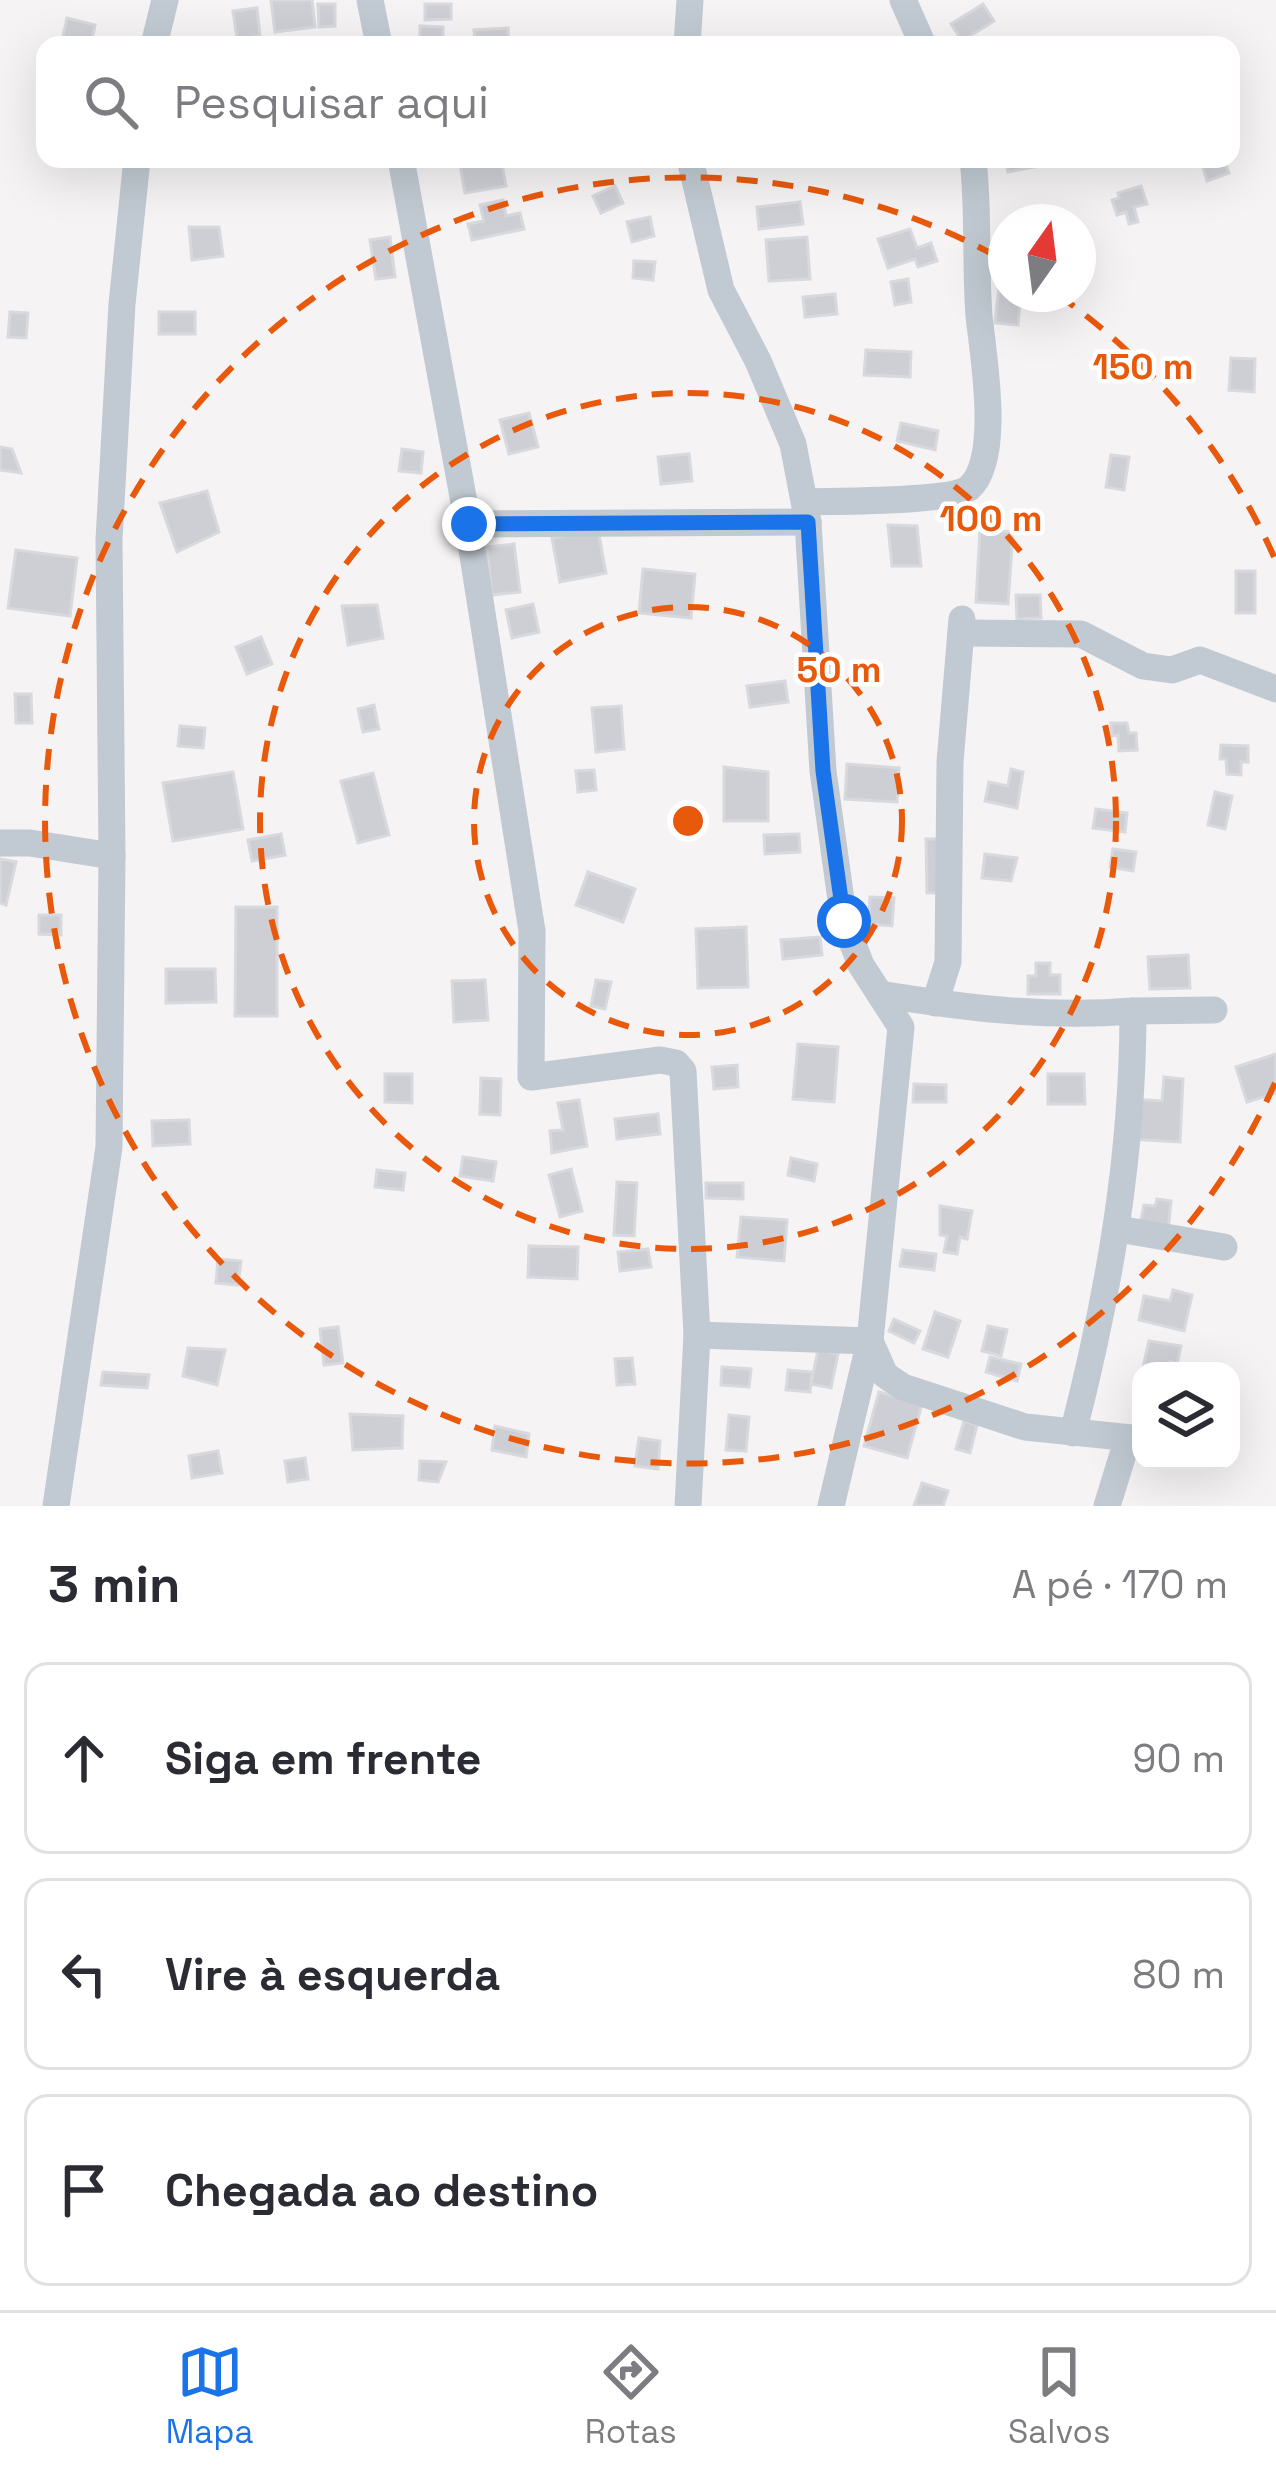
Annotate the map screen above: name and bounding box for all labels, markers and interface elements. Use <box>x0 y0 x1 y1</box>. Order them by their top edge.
search box <box>36 36 1240 168</box>
icon: search <box>78 69 144 135</box>
text: Pesquisar aqui <box>174 74 489 131</box>
north arrow <box>988 204 1096 312</box>
text: 150 m <box>1092 344 1194 390</box>
text: 100 m <box>940 496 1042 542</box>
route end <box>442 497 496 551</box>
text: 50 m <box>797 647 881 693</box>
centre of rings <box>667 800 709 842</box>
route start <box>817 894 871 948</box>
map controls <box>1132 1362 1240 1470</box>
button: layers <box>1132 1362 1240 1470</box>
text: 3 min <box>48 1552 181 1617</box>
text: A pé · 170 m <box>1012 1560 1228 1609</box>
icon: ahead <box>51 1725 117 1791</box>
text: Siga em frente <box>165 1730 482 1787</box>
text: 90 m <box>1133 1734 1225 1783</box>
icon: left <box>51 1941 117 2007</box>
text: Vire à esquerda <box>165 1946 500 2003</box>
text: 80 m <box>1132 1950 1225 1999</box>
icon: arrive <box>51 2157 117 2223</box>
text: Chegada ao destino <box>165 2162 598 2219</box>
tab: Mapa <box>166 2339 253 2453</box>
tab: Rotas <box>585 2339 677 2453</box>
tab: Salvos <box>1008 2339 1110 2453</box>

